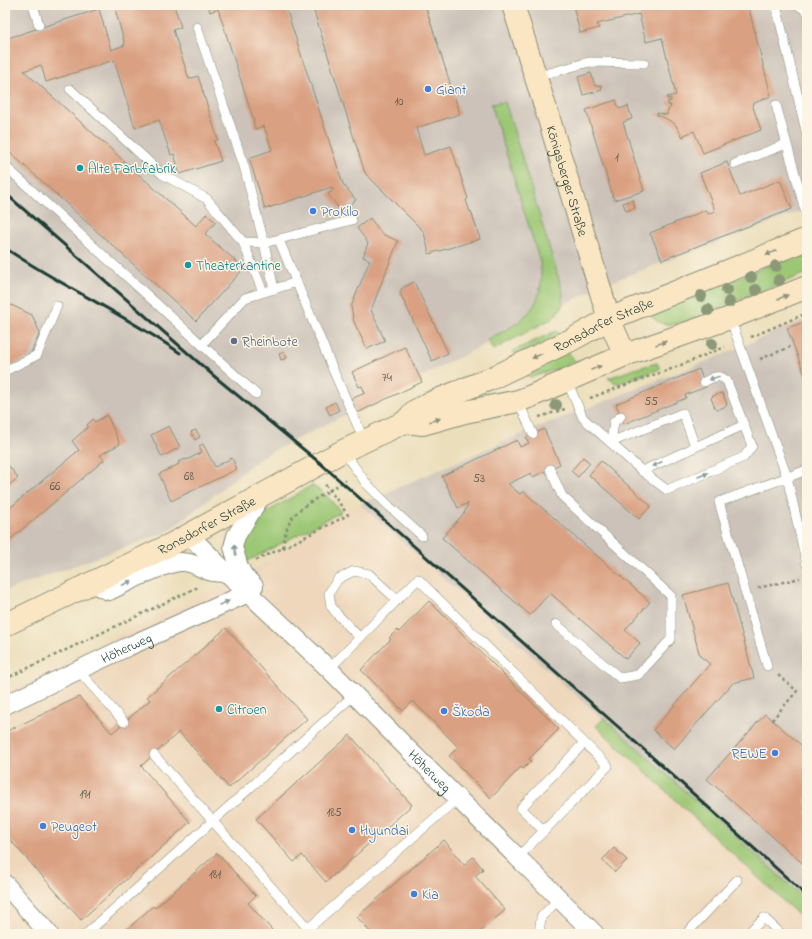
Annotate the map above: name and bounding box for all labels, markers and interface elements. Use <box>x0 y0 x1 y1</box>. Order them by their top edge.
place label: Giant <box>436 80 467 101</box>
marker: Giant <box>423 84 433 94</box>
house number: 10 <box>394 93 404 111</box>
street label: Königsberger Straße <box>540 123 593 240</box>
house number: 1 <box>615 149 619 167</box>
place label: Alte Farbfabrik <box>88 159 177 180</box>
marker: Alte Farbfabrik <box>75 163 85 173</box>
place label: ProKilo <box>321 202 359 223</box>
marker: ProKilo <box>308 206 318 216</box>
one-way arrow <box>764 251 776 257</box>
place label: Theaterkantine <box>196 256 282 277</box>
marker: Theaterkantine <box>183 260 193 270</box>
street label: Ronsdorfer Straße <box>551 293 657 359</box>
one-way arrow <box>777 293 789 299</box>
place label: Rheinbote <box>242 332 298 353</box>
marker: Rheinbote <box>229 336 239 346</box>
one-way arrow <box>656 339 668 345</box>
one-way arrow <box>531 353 542 359</box>
one-way arrow <box>590 364 602 370</box>
house number: 74 <box>382 369 392 387</box>
one-way arrow <box>707 375 719 381</box>
house number: 55 <box>644 393 658 411</box>
one-way arrow <box>430 417 442 423</box>
one-way arrow <box>652 461 663 467</box>
house number: 68 <box>184 468 194 486</box>
house number: 53 <box>473 470 485 488</box>
one-way arrow <box>697 472 708 478</box>
house number: 66 <box>50 478 61 496</box>
street label: Ronsdorfer Straße <box>155 491 261 561</box>
one-way arrow <box>232 543 238 556</box>
one-way arrow <box>121 580 132 586</box>
one-way arrow <box>218 600 230 606</box>
street label: Höherweg <box>98 628 156 670</box>
place label: Citroen <box>227 700 267 721</box>
place label: Škoda <box>452 702 490 723</box>
marker: Citroen <box>214 704 224 714</box>
marker: Škoda <box>439 706 449 716</box>
place label: REWE <box>731 744 767 765</box>
street label: Höherweg <box>402 745 455 799</box>
marker: REWE <box>770 748 780 758</box>
house number: 191 <box>79 786 91 804</box>
house number: 185 <box>326 804 342 822</box>
place label: Peugeot <box>51 817 97 839</box>
marker: Peugeot <box>38 821 48 831</box>
place label: Hyundai <box>360 821 409 843</box>
marker: Hyundai <box>347 825 357 835</box>
house number: 181 <box>209 866 221 884</box>
place label: Kia <box>422 885 439 906</box>
marker: Kia <box>409 889 419 899</box>

